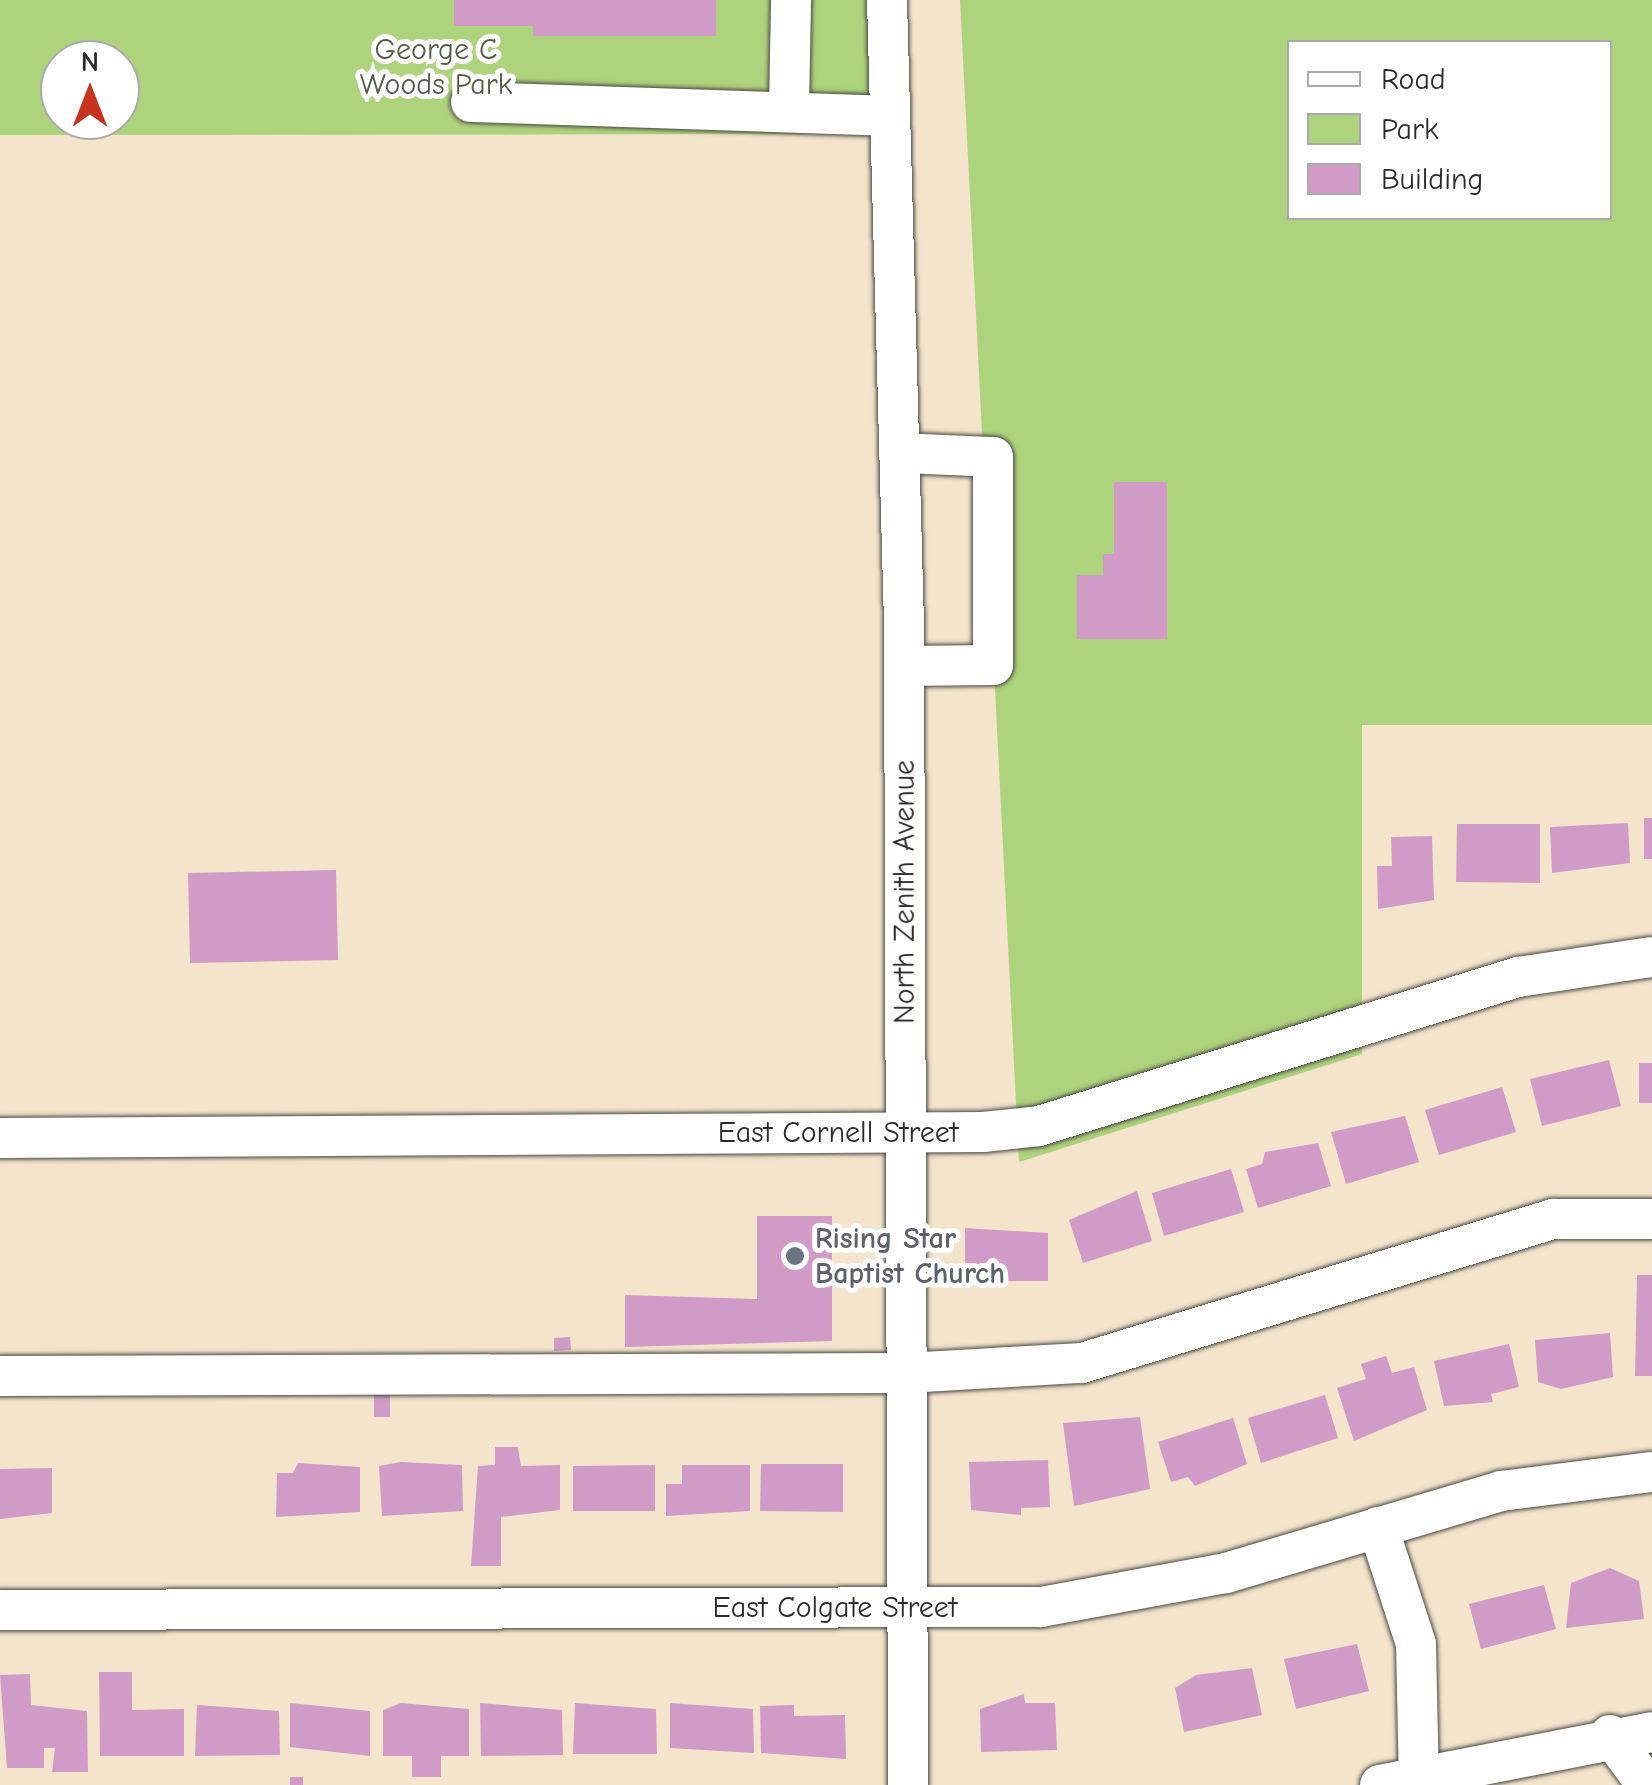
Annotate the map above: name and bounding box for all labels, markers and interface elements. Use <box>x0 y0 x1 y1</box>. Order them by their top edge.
park label: George C Woods Park <box>360 32 512 102</box>
north arrow <box>40 40 140 140</box>
legend <box>1287 40 1612 220</box>
text: N <box>81 46 99 78</box>
text: Road <box>1381 62 1446 97</box>
text: Park <box>1381 112 1438 147</box>
text: Building <box>1381 162 1484 197</box>
street label: North Zenith Avenue <box>887 760 923 1024</box>
street label: East Cornell Street <box>718 1115 958 1151</box>
place label: Rising Star Baptist Church <box>815 1221 1005 1292</box>
marker: Rising Star Baptist Church <box>784 1245 806 1267</box>
street label: East Colgate Street <box>713 1590 957 1626</box>

